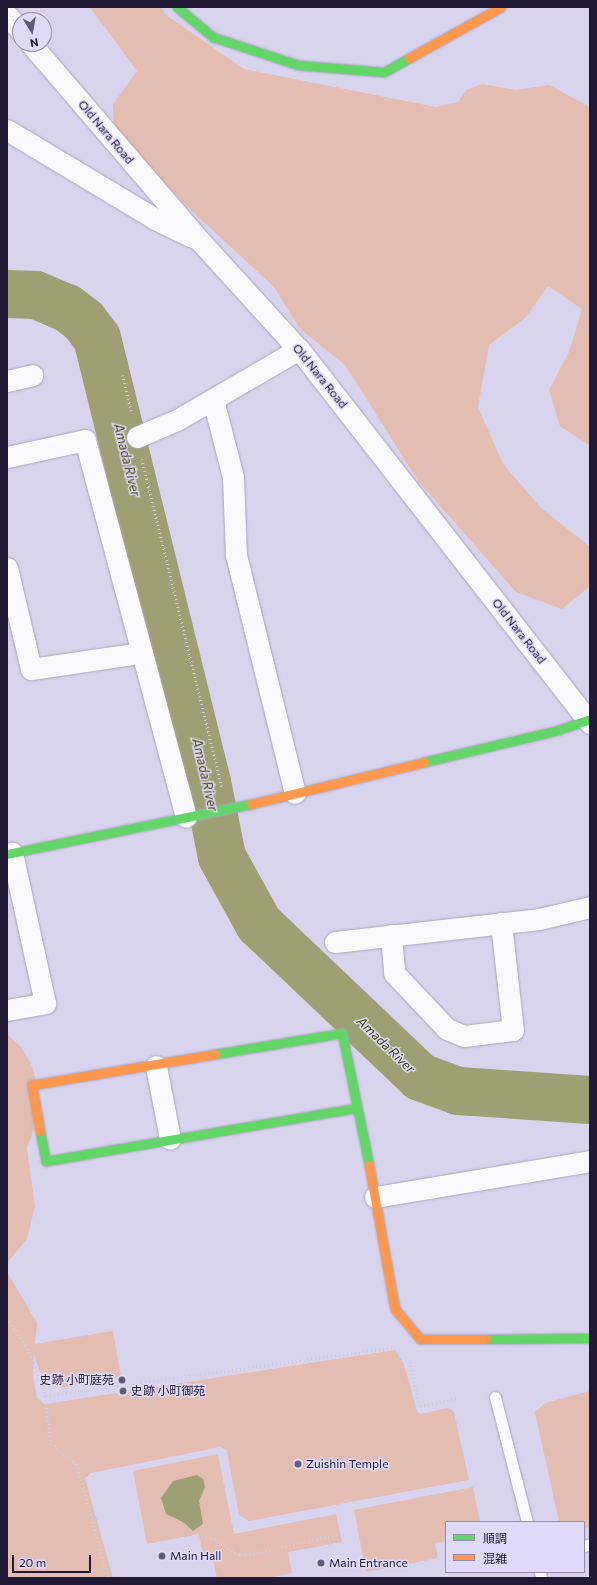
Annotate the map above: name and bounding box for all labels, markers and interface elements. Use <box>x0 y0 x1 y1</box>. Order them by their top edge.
north arrow <box>12 12 52 52</box>
text: N <box>29 36 39 50</box>
street label: Old Nara Road <box>75 97 137 167</box>
street label: Old Nara Road <box>290 341 350 411</box>
water label: Amada River <box>110 422 144 498</box>
street label: Old Nara Road <box>489 596 549 666</box>
water label: Amada River <box>189 737 221 813</box>
water label: Amada River <box>354 1013 418 1077</box>
place label: 史跡 小町庭苑 <box>40 1373 114 1387</box>
marker: 史跡 小町庭苑 <box>117 1375 127 1385</box>
place label: 史跡 小町御苑 <box>131 1384 205 1398</box>
marker: 史跡 小町御苑 <box>118 1386 128 1396</box>
place label: Zuishin Temple <box>306 1457 388 1471</box>
marker: Zuishin Temple <box>293 1459 303 1469</box>
legend <box>445 1521 585 1573</box>
text: 順調 <box>483 1531 507 1545</box>
scale bar <box>14 1547 93 1573</box>
place label: Main Hall <box>170 1549 221 1563</box>
marker: Main Hall <box>157 1551 167 1561</box>
text: 混雑 <box>483 1551 507 1565</box>
text: 20 m <box>19 1555 46 1569</box>
place label: Main Entrance <box>329 1556 408 1570</box>
marker: Main Entrance <box>316 1558 326 1568</box>

